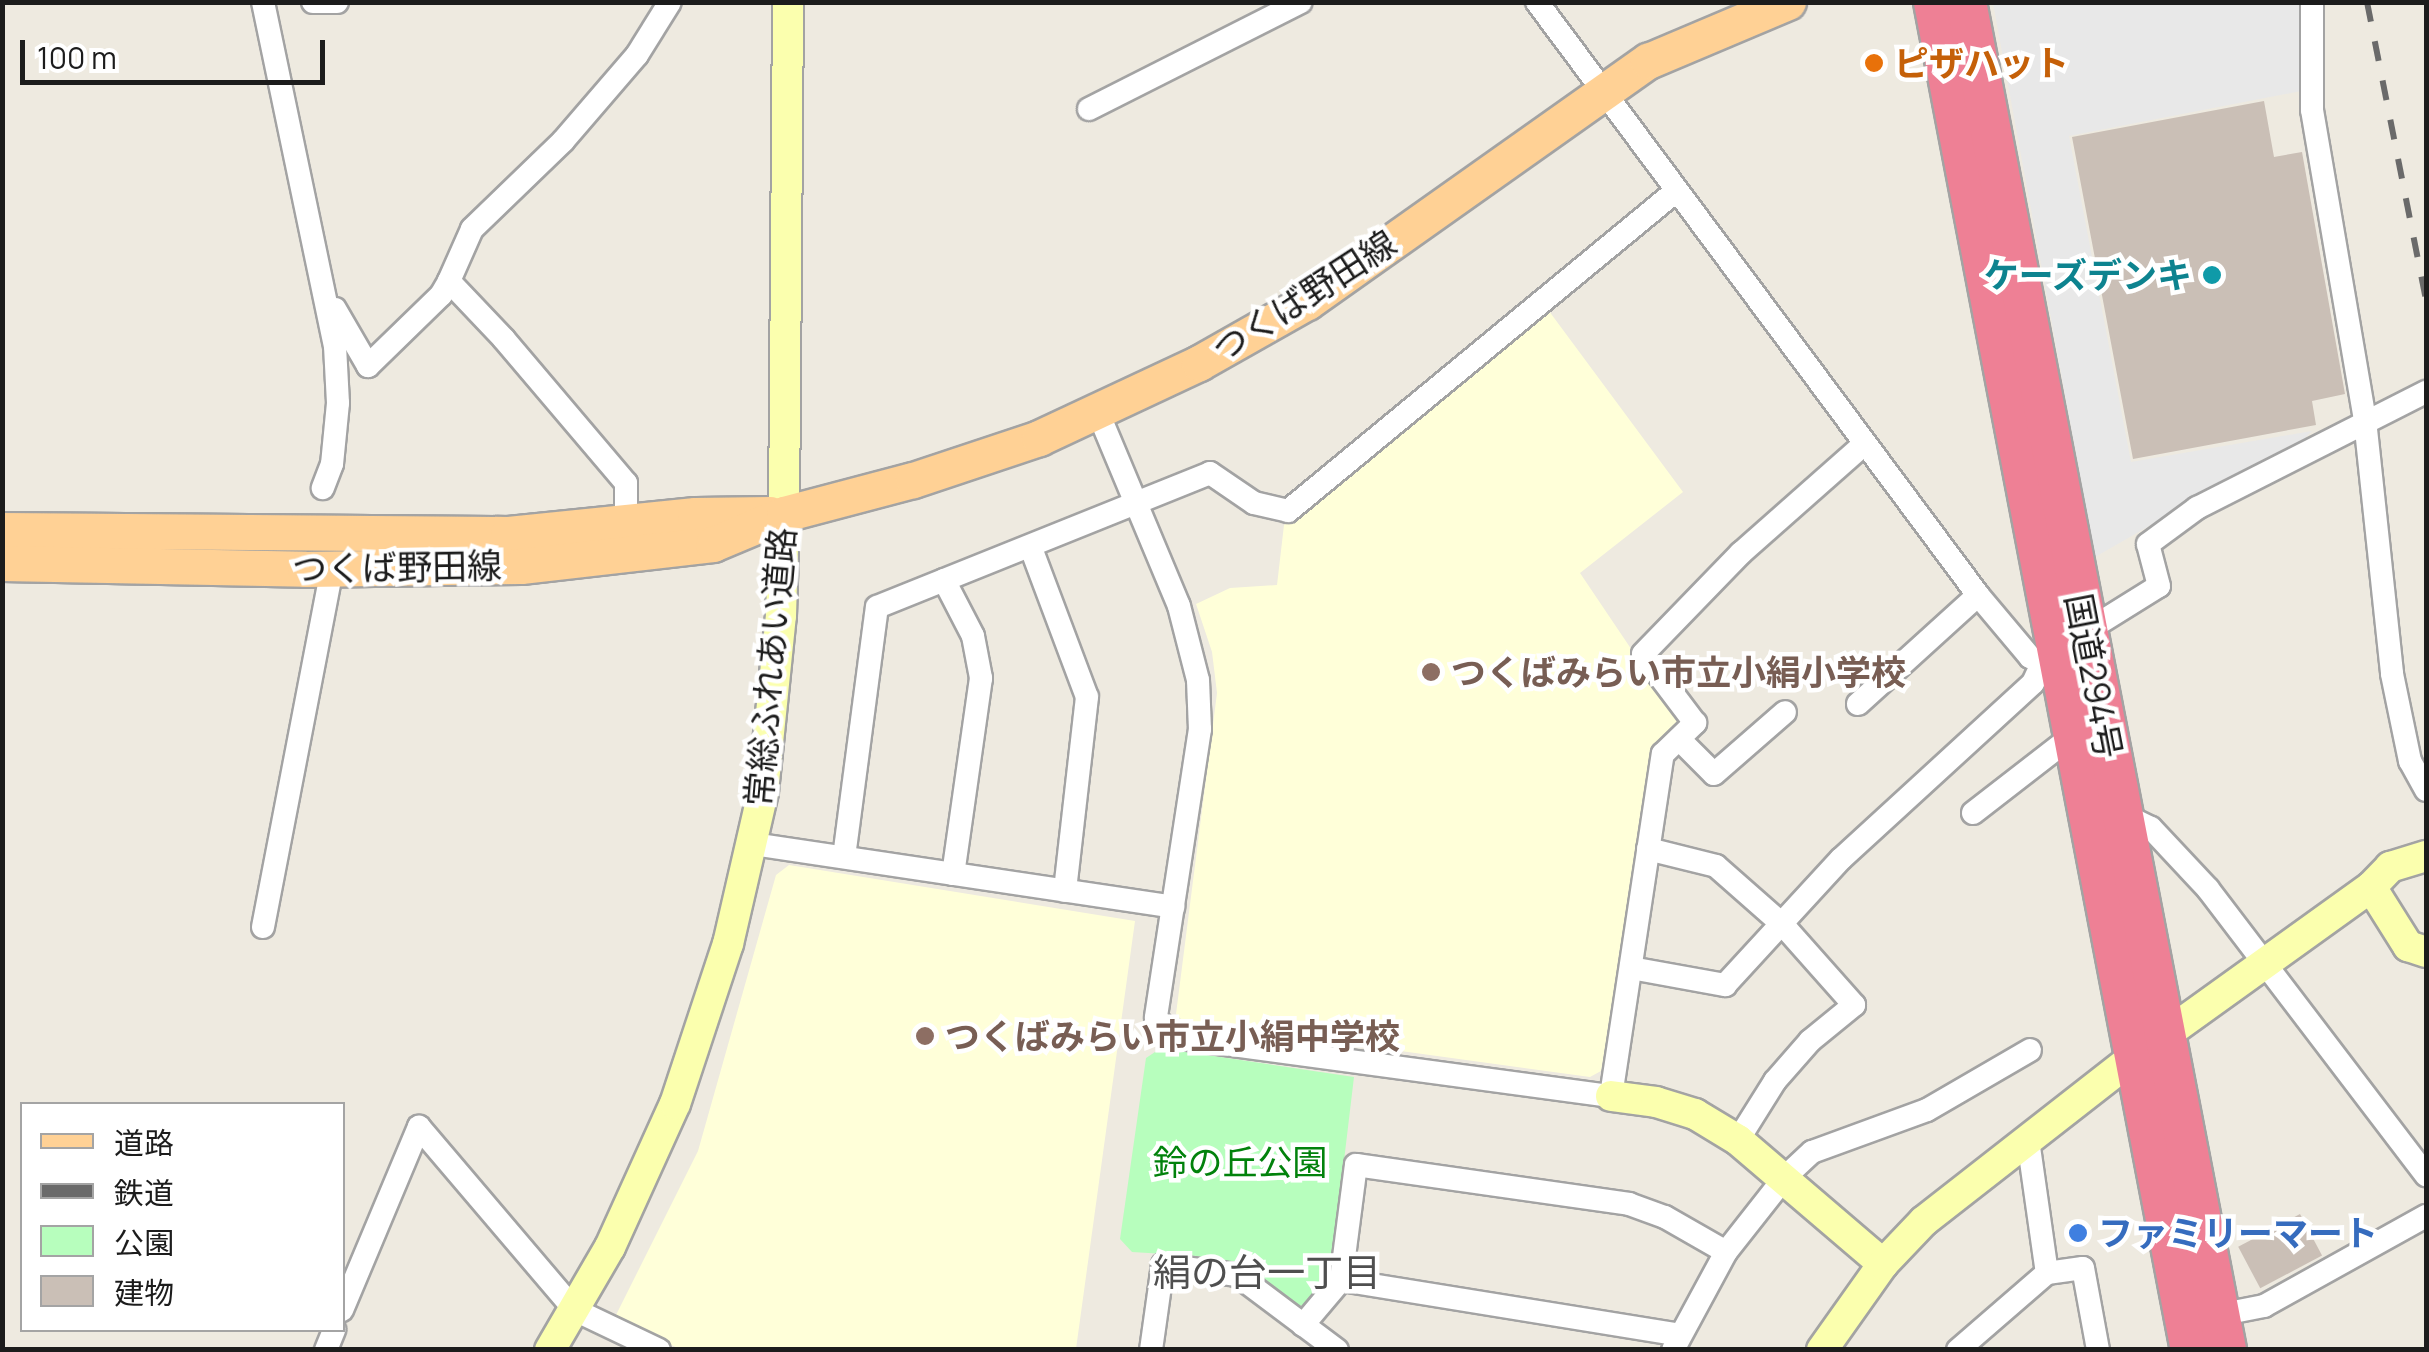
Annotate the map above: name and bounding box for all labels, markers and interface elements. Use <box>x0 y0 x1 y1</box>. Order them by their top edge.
scale bar <box>25 20 330 82</box>
text: 100 m <box>37 37 117 78</box>
place label: ピザハット <box>1894 42 2069 84</box>
marker: ピザハット <box>1863 52 1885 74</box>
street label: つくば野田線 <box>1205 221 1403 371</box>
place label: ケーズデンキ <box>1982 254 2192 296</box>
marker: ケーズデンキ <box>2201 264 2223 286</box>
street label: 常総ふれあい道路 <box>737 526 803 808</box>
street label: つくば野田線 <box>292 544 502 590</box>
street label: 国道294号 <box>2057 590 2131 762</box>
place label: つくばみらい市立小絹小学校 <box>1451 651 1906 693</box>
marker: つくばみらい市立小絹小学校 <box>1420 661 1442 683</box>
place label: つくばみらい市立小絹中学校 <box>945 1015 1400 1057</box>
marker: つくばみらい市立小絹中学校 <box>914 1025 936 1047</box>
legend <box>20 1102 345 1332</box>
text: 道路 <box>114 1122 174 1163</box>
park label: 鈴の丘公園 <box>1153 1141 1327 1183</box>
text: 鉄道 <box>114 1172 174 1213</box>
place label: ファミリーマート <box>2098 1212 2378 1254</box>
text: 公園 <box>114 1222 174 1263</box>
marker: ファミリーマート <box>2067 1222 2089 1244</box>
district label: 絹の台一丁目 <box>1153 1249 1381 1295</box>
text: 建物 <box>114 1272 174 1313</box>

